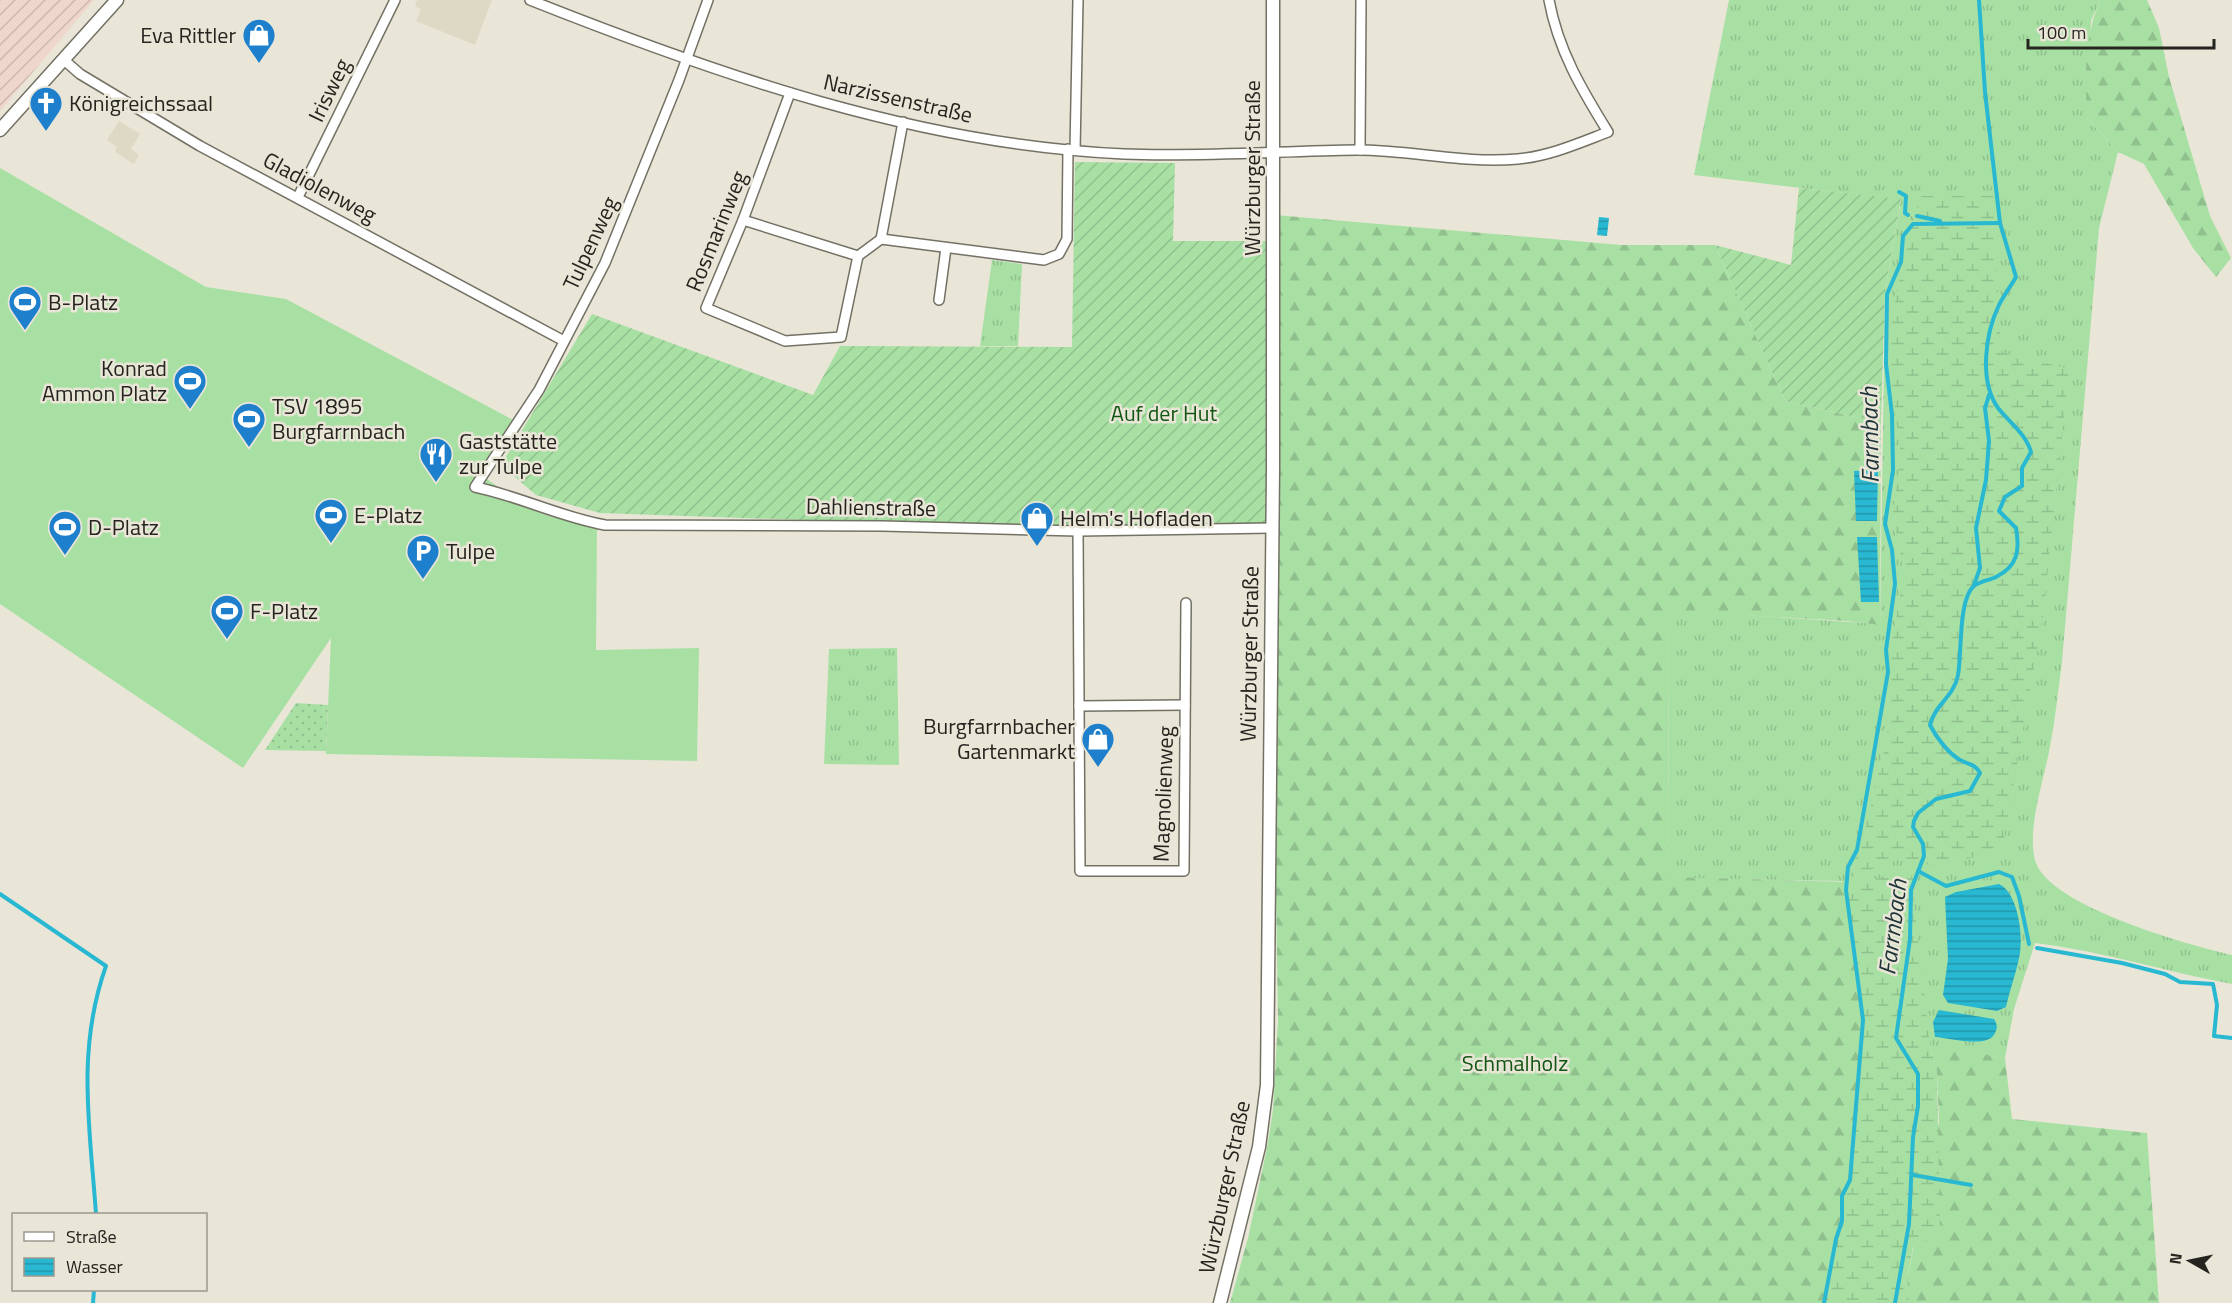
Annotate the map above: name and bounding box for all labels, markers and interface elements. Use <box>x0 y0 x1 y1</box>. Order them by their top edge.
scale bar <box>2028 12 2214 50</box>
shop icon: Eva Rittler <box>241 17 277 64</box>
place label: Eva Rittler <box>140 18 236 52</box>
text: 100 m <box>2037 19 2086 46</box>
street label: Irisweg <box>299 52 359 128</box>
street label: Narzissenstraße <box>820 64 976 132</box>
street label: Würzburger Straße <box>1235 80 1269 256</box>
church icon: Königreichssaal <box>28 85 64 132</box>
place label: Königreichssaal <box>69 86 213 120</box>
street label: Gladiolenweg <box>257 143 383 231</box>
street label: Rosmarinweg <box>676 165 756 297</box>
street label: Tulpenweg <box>553 191 627 295</box>
sports icon: B-Platz <box>7 284 43 331</box>
place label: B-Platz <box>48 285 118 319</box>
place label: Konrad Ammon Platz <box>42 351 167 410</box>
sports icon: Konrad Ammon Platz <box>172 363 208 410</box>
water label: Farrnbach <box>1850 386 1888 483</box>
place label: TSV 1895 Burgfarrnbach <box>272 389 405 448</box>
park label: Auf der Hut <box>1111 396 1217 430</box>
sports icon: TSV 1895 Burgfarrnbach <box>231 401 267 448</box>
place label: Gaststätte zur Tulpe <box>459 424 557 483</box>
restaurant icon: Gaststätte zur Tulpe <box>418 436 454 483</box>
street label: Dahlienstraße <box>806 489 936 525</box>
sports icon: E-Platz <box>313 497 349 544</box>
place label: E-Platz <box>354 498 422 532</box>
shop icon: Helm's Hofladen <box>1019 500 1055 547</box>
place label: Helm's Hofladen <box>1060 501 1213 535</box>
sports icon: D-Platz <box>47 509 83 556</box>
place label: D-Platz <box>88 510 159 544</box>
parking icon: Tulpe <box>405 533 441 580</box>
place label: Tulpe <box>446 534 495 568</box>
street label: Würzburger Straße <box>1230 566 1268 742</box>
sports icon: F-Platz <box>209 593 245 640</box>
place label: F-Platz <box>250 594 318 628</box>
place label: Burgfarrnbacher Gartenmarkt <box>923 709 1075 768</box>
shop icon: Burgfarrnbacher Gartenmarkt <box>1080 721 1116 768</box>
street label: Magnolienweg <box>1144 725 1182 863</box>
water label: Farrnbach <box>1868 876 1916 977</box>
park label: Schmalholz <box>1462 1046 1568 1080</box>
street label: Würzburger Straße <box>1189 1097 1259 1277</box>
legend <box>12 1213 207 1291</box>
text: Straße <box>66 1223 117 1250</box>
north arrow <box>2160 1231 2220 1291</box>
text: N <box>2162 1251 2188 1266</box>
text: Wasser <box>66 1253 123 1280</box>

